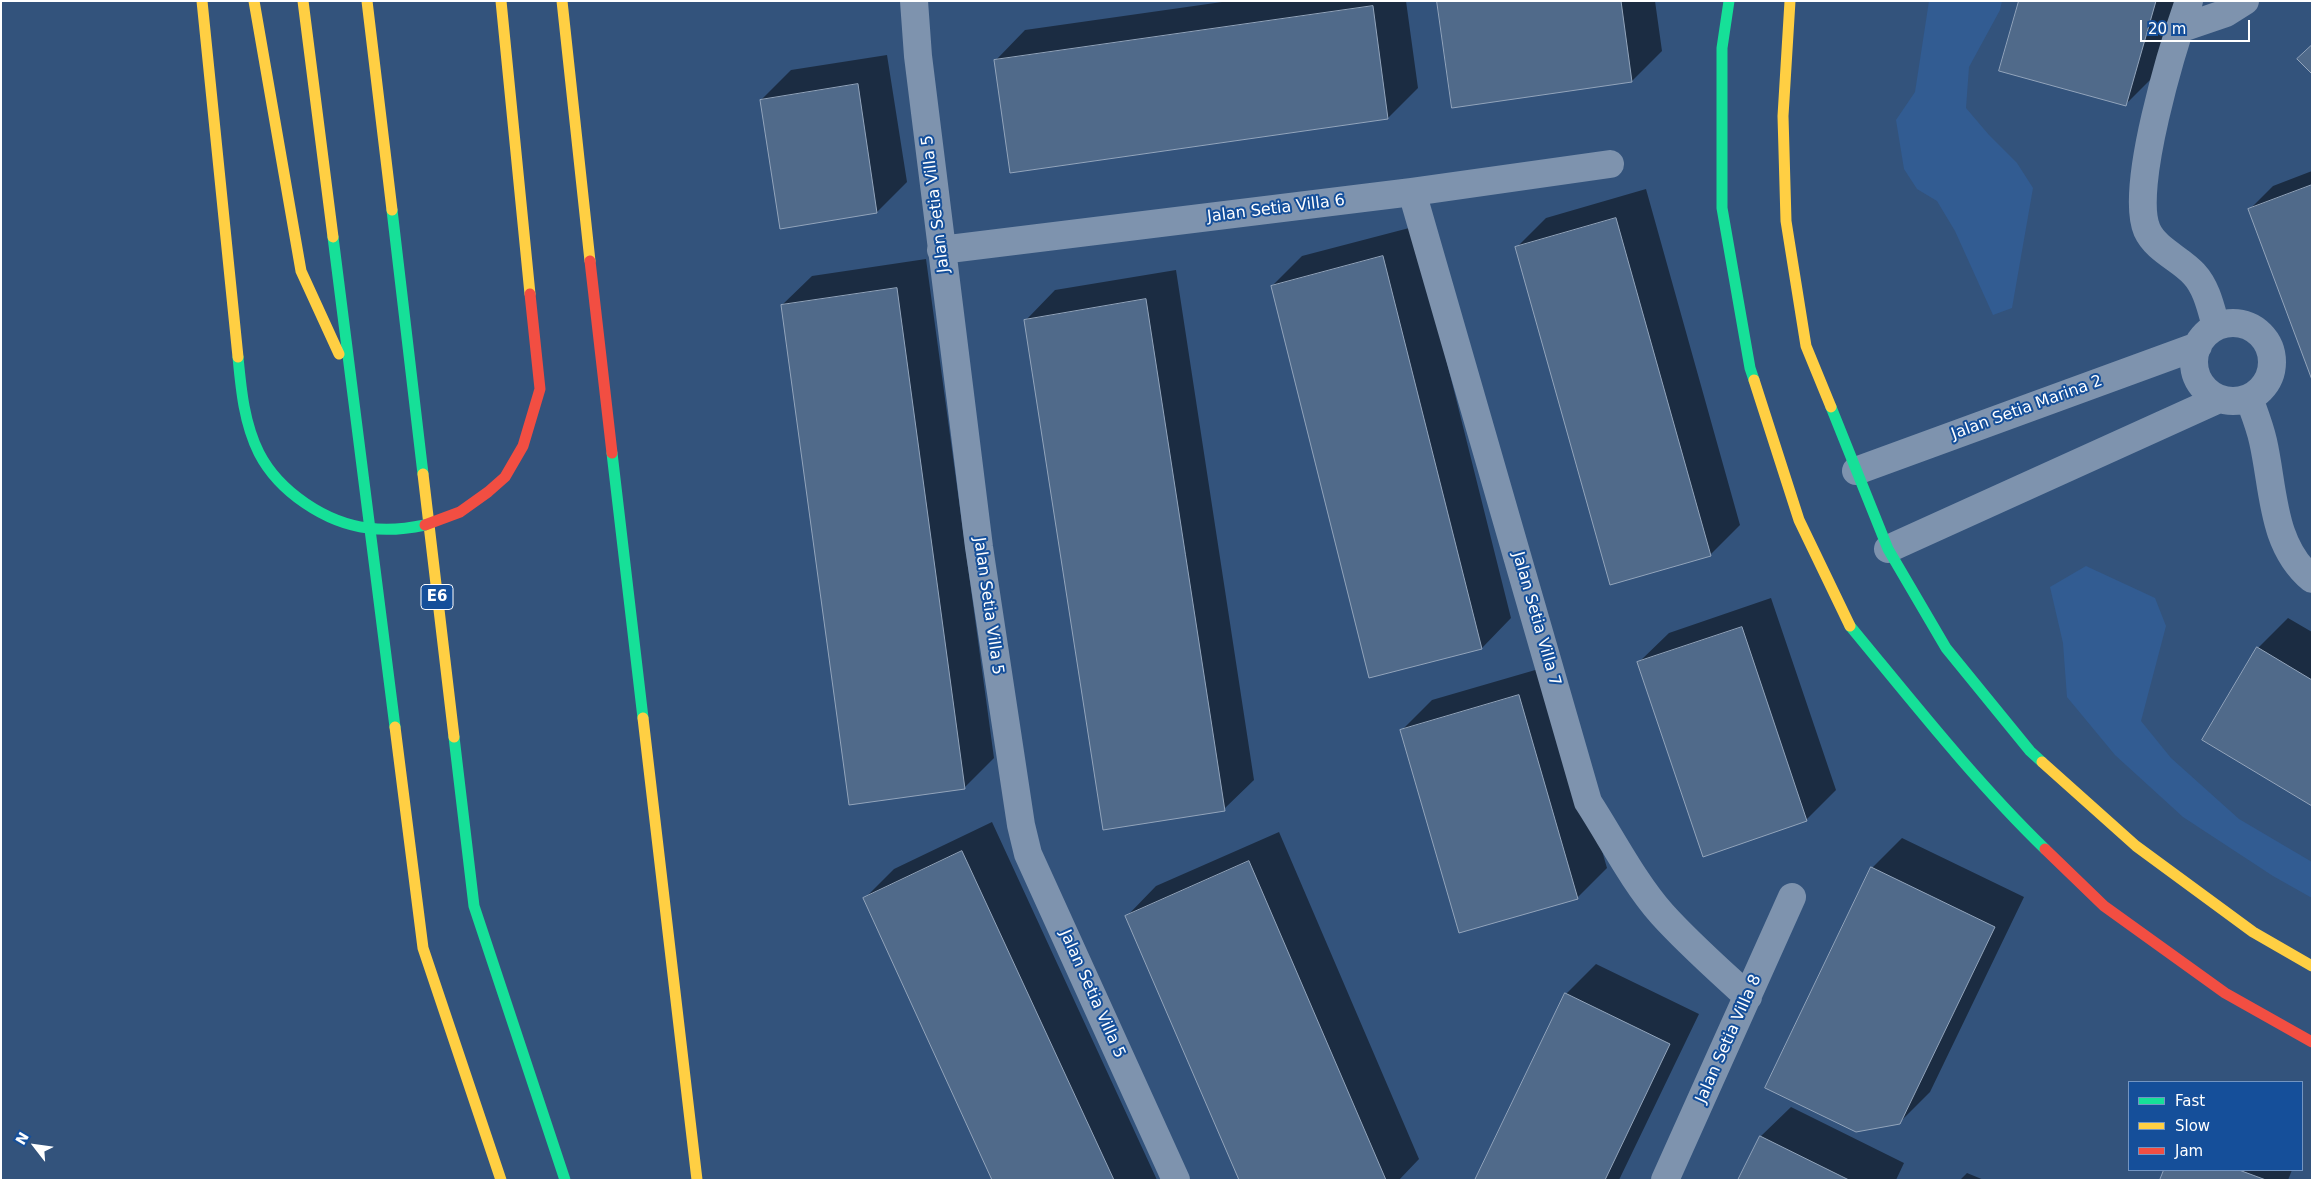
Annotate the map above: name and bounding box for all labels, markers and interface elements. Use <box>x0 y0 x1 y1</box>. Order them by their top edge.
scale bar <box>2143 10 2253 42</box>
text: 20 m <box>2148 20 2186 38</box>
street label: Jalan Setia Villa 5 <box>918 134 954 274</box>
street label: Jalan Setia Villa 6 <box>1206 191 1346 227</box>
street label: Jalan Setia Marina 2 <box>1949 372 2105 444</box>
street label: Jalan Setia Villa 5 <box>969 536 1007 676</box>
street label: Jalan Setia Villa 7 <box>1508 550 1564 688</box>
road number: E6 <box>421 584 453 610</box>
street label: Jalan Setia Villa 5 <box>1055 927 1129 1061</box>
street label: Jalan Setia Villa 8 <box>1692 972 1766 1106</box>
legend <box>2128 1081 2303 1171</box>
text: Fast <box>2175 1092 2205 1110</box>
text: Slow <box>2175 1117 2210 1135</box>
north arrow <box>10 1121 60 1171</box>
text: N <box>12 1129 32 1148</box>
text: Jam <box>2175 1142 2203 1160</box>

